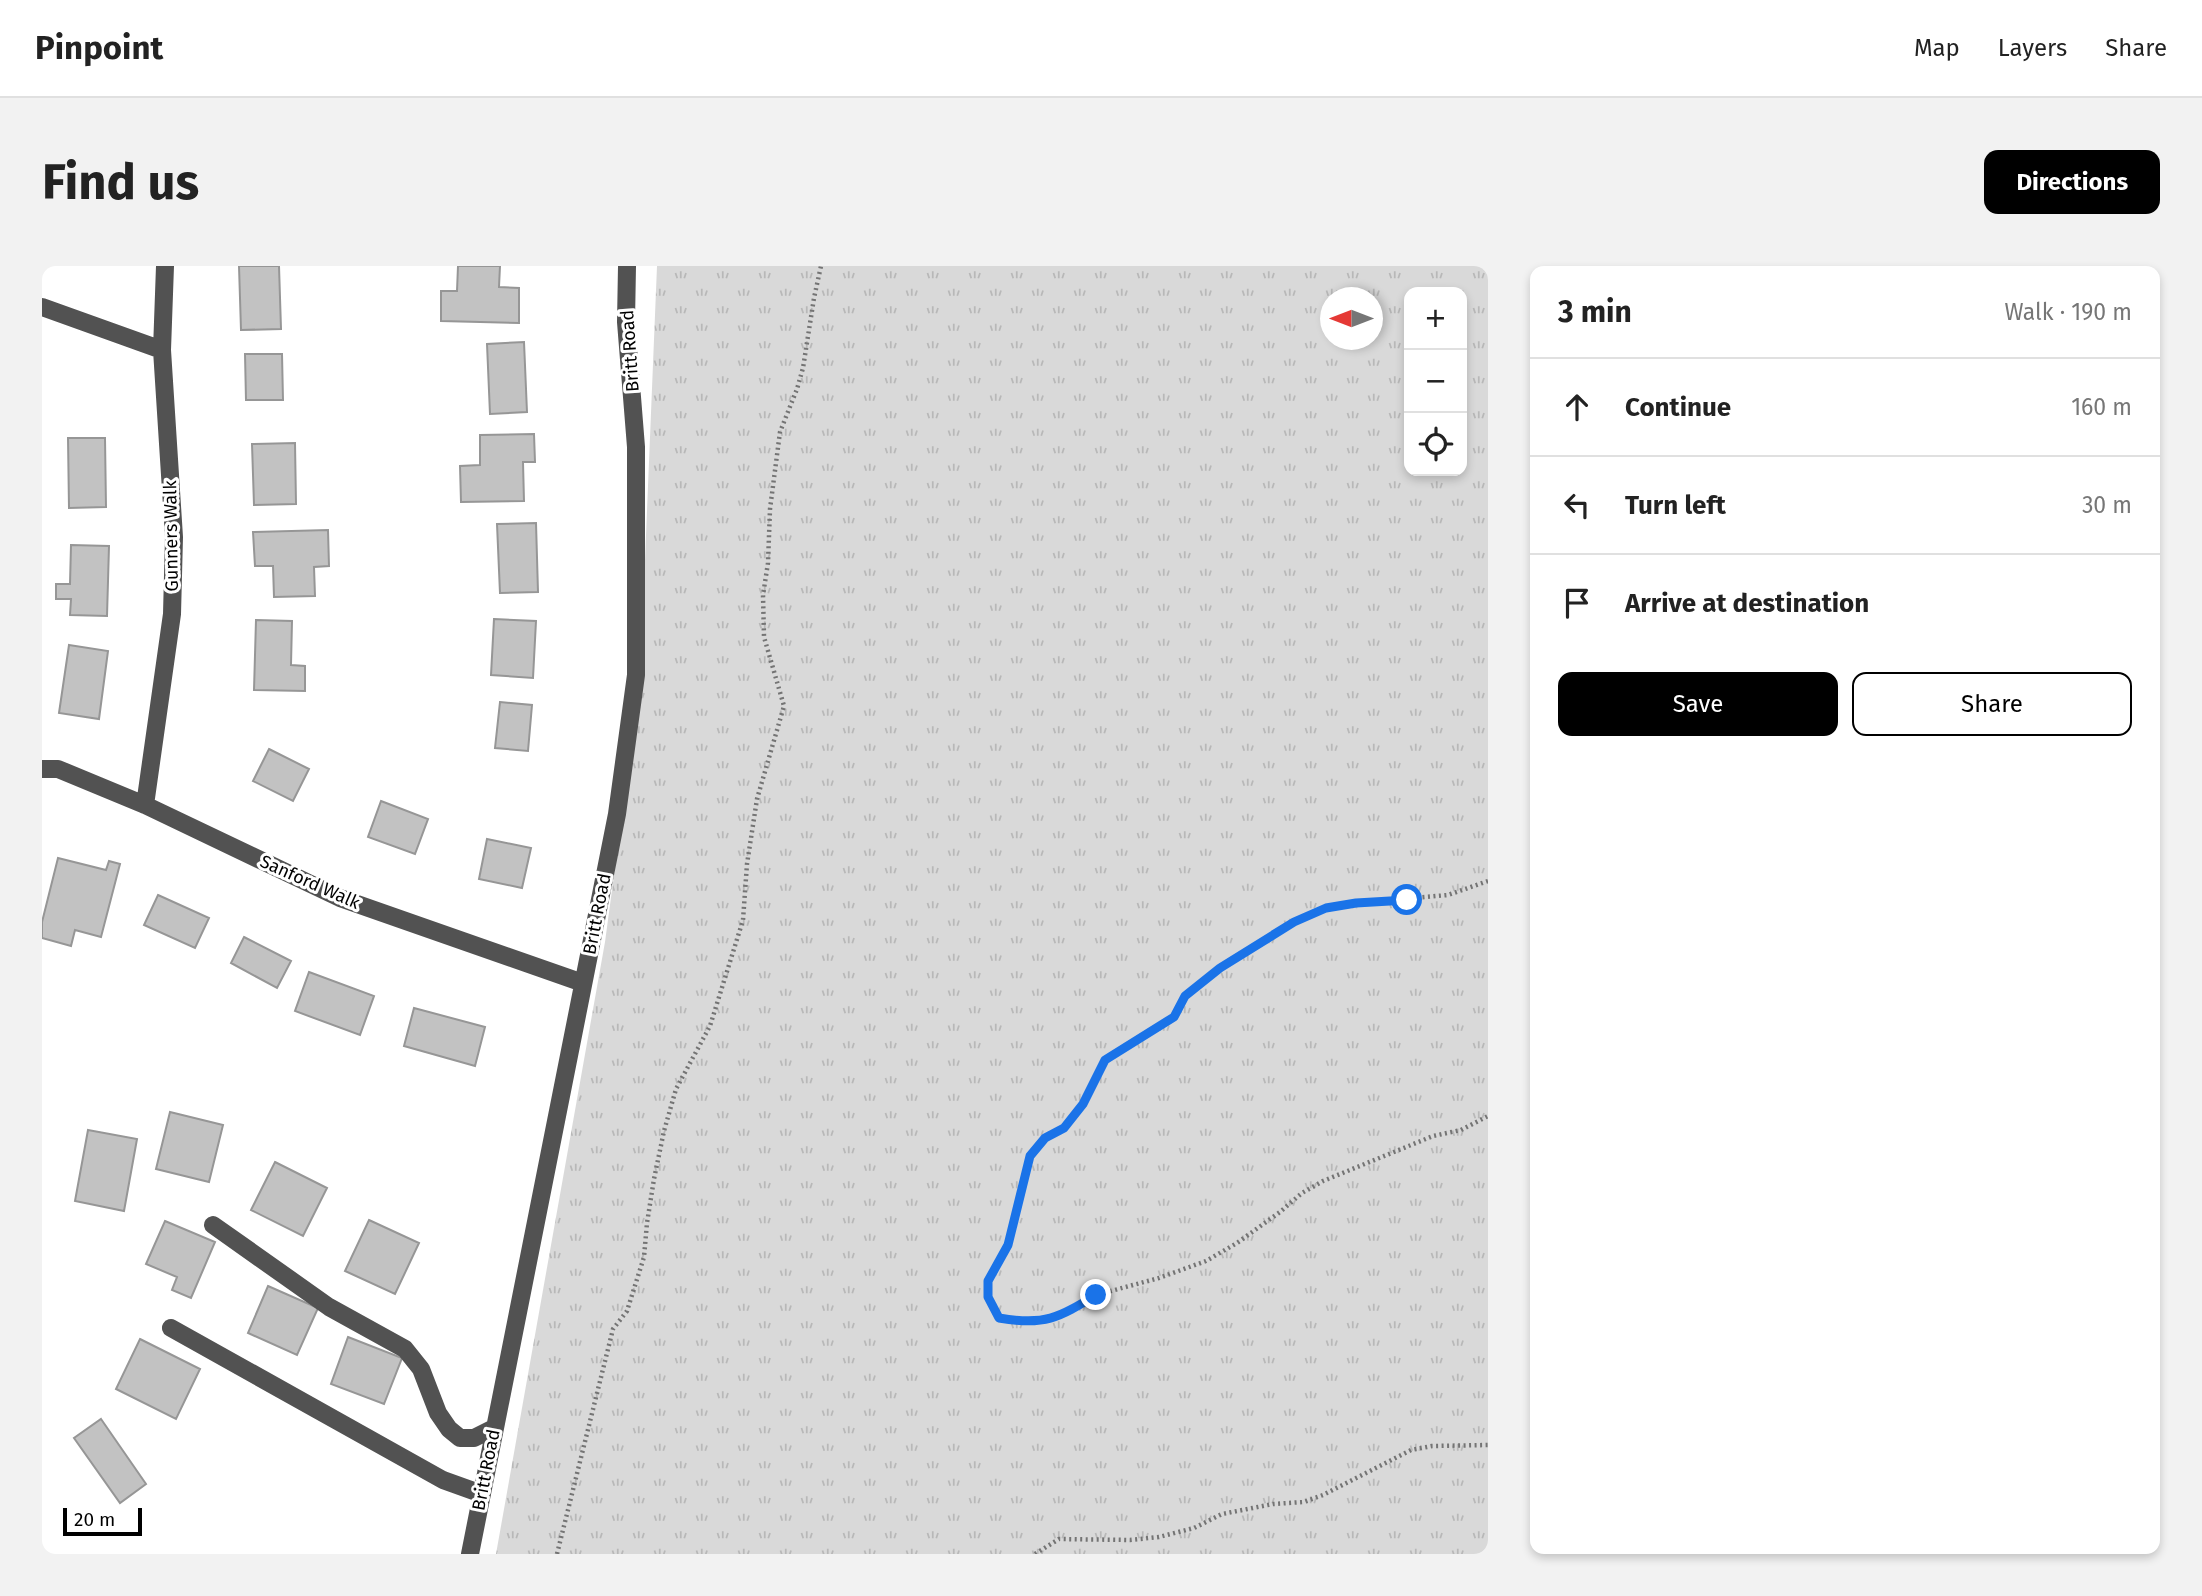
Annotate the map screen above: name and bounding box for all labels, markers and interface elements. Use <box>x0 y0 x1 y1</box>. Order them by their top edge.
text: Pinpoint <box>35 28 163 68</box>
text: Map <box>1914 34 1960 62</box>
text: Layers <box>1998 34 2067 62</box>
text: Share <box>2105 34 2167 62</box>
button: Directions <box>1984 150 2160 214</box>
text: Find us <box>42 153 199 212</box>
north arrow <box>1320 287 1383 350</box>
map controls <box>1404 287 1467 476</box>
button: + <box>1404 287 1467 350</box>
text: 3 min <box>1558 294 1632 330</box>
text: Walk · 190 m <box>2005 298 2132 326</box>
street label: Britt Road <box>616 309 644 393</box>
button: − <box>1404 350 1467 413</box>
icon: ahead <box>1558 388 1596 426</box>
text: Continue <box>1625 392 1731 423</box>
text: 160 m <box>2071 393 2132 421</box>
button: locate <box>1404 413 1467 476</box>
street label: Gunners Walk <box>159 480 183 592</box>
icon: left <box>1558 486 1596 524</box>
text: Turn left <box>1625 490 1726 521</box>
text: 30 m <box>2082 491 2132 519</box>
icon: arrive <box>1558 584 1596 622</box>
text: Arrive at destination <box>1625 588 1869 619</box>
button: Save <box>1558 672 1838 736</box>
button: Share <box>1852 672 2132 736</box>
street label: Sanford Walk <box>257 850 364 914</box>
street label: Britt Road <box>578 872 616 956</box>
route start <box>1391 884 1422 915</box>
route end <box>1080 1279 1111 1310</box>
street label: Britt Road <box>467 1428 505 1512</box>
scale bar <box>63 1505 142 1537</box>
text: 20 m <box>74 1508 115 1531</box>

